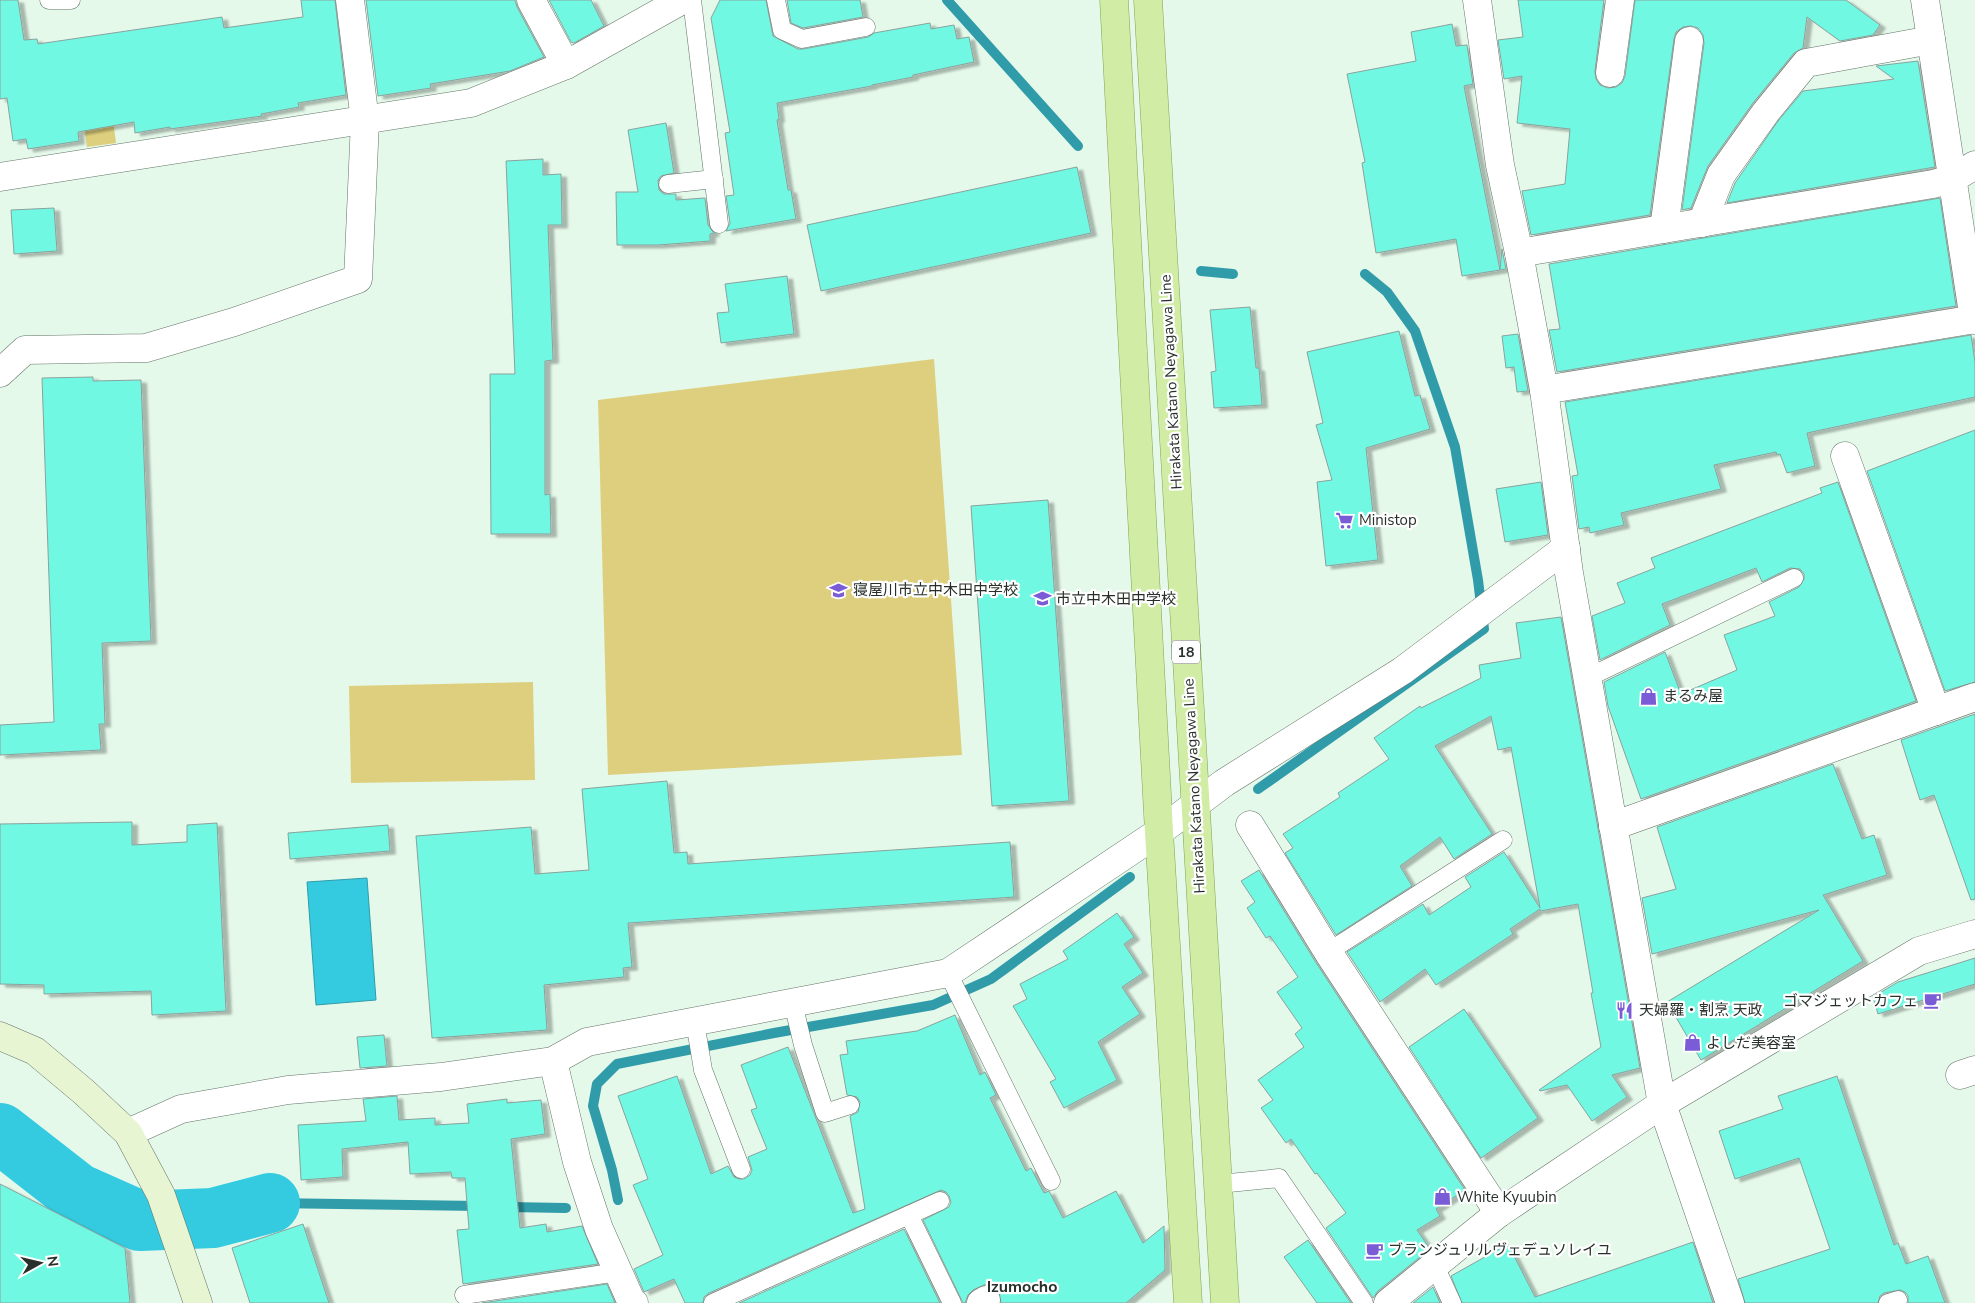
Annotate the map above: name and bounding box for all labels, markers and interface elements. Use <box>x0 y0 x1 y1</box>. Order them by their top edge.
street label: Hirakata Katano Neyagawa Line <box>1155 274 1187 490</box>
supermarket icon: Ministop <box>1335 510 1355 530</box>
place label: Ministop <box>1359 510 1417 530</box>
school or university icon: 寝屋川市立中木田中学校 <box>829 580 849 600</box>
place label: 寝屋川市立中木田中学校 <box>853 580 1018 600</box>
school or university icon: 市立中木田中学校 <box>1032 589 1052 609</box>
place label: 市立中木田中学校 <box>1056 589 1176 609</box>
road number: 18 <box>1172 640 1200 664</box>
street label: Hirakata Katano Neyagawa Line <box>1178 678 1210 894</box>
shop icon: まるみ屋 <box>1639 686 1659 706</box>
place label: まるみ屋 <box>1663 686 1723 706</box>
place label: ゴマジェットカフェ <box>1783 991 1918 1011</box>
cafe icon: ゴマジェットカフェ <box>1922 991 1942 1011</box>
restaurant icon: 天婦羅・割烹 天政 <box>1615 1000 1635 1020</box>
place label: 天婦羅・割烹 天政 <box>1639 1000 1763 1020</box>
shop icon: よしだ美容室 <box>1682 1033 1702 1053</box>
place label: よしだ美容室 <box>1706 1033 1796 1053</box>
shop icon: White Kyuubin <box>1433 1187 1453 1207</box>
place label: White Kyuubin <box>1457 1187 1557 1207</box>
north arrow <box>15 1238 65 1288</box>
cafe icon: ブランジュリルヴェデュソレイユ <box>1364 1240 1384 1260</box>
place label: ブランジュリルヴェデュソレイユ <box>1388 1240 1612 1260</box>
text: N <box>42 1255 63 1268</box>
district label: Izumocho <box>987 1276 1057 1298</box>

